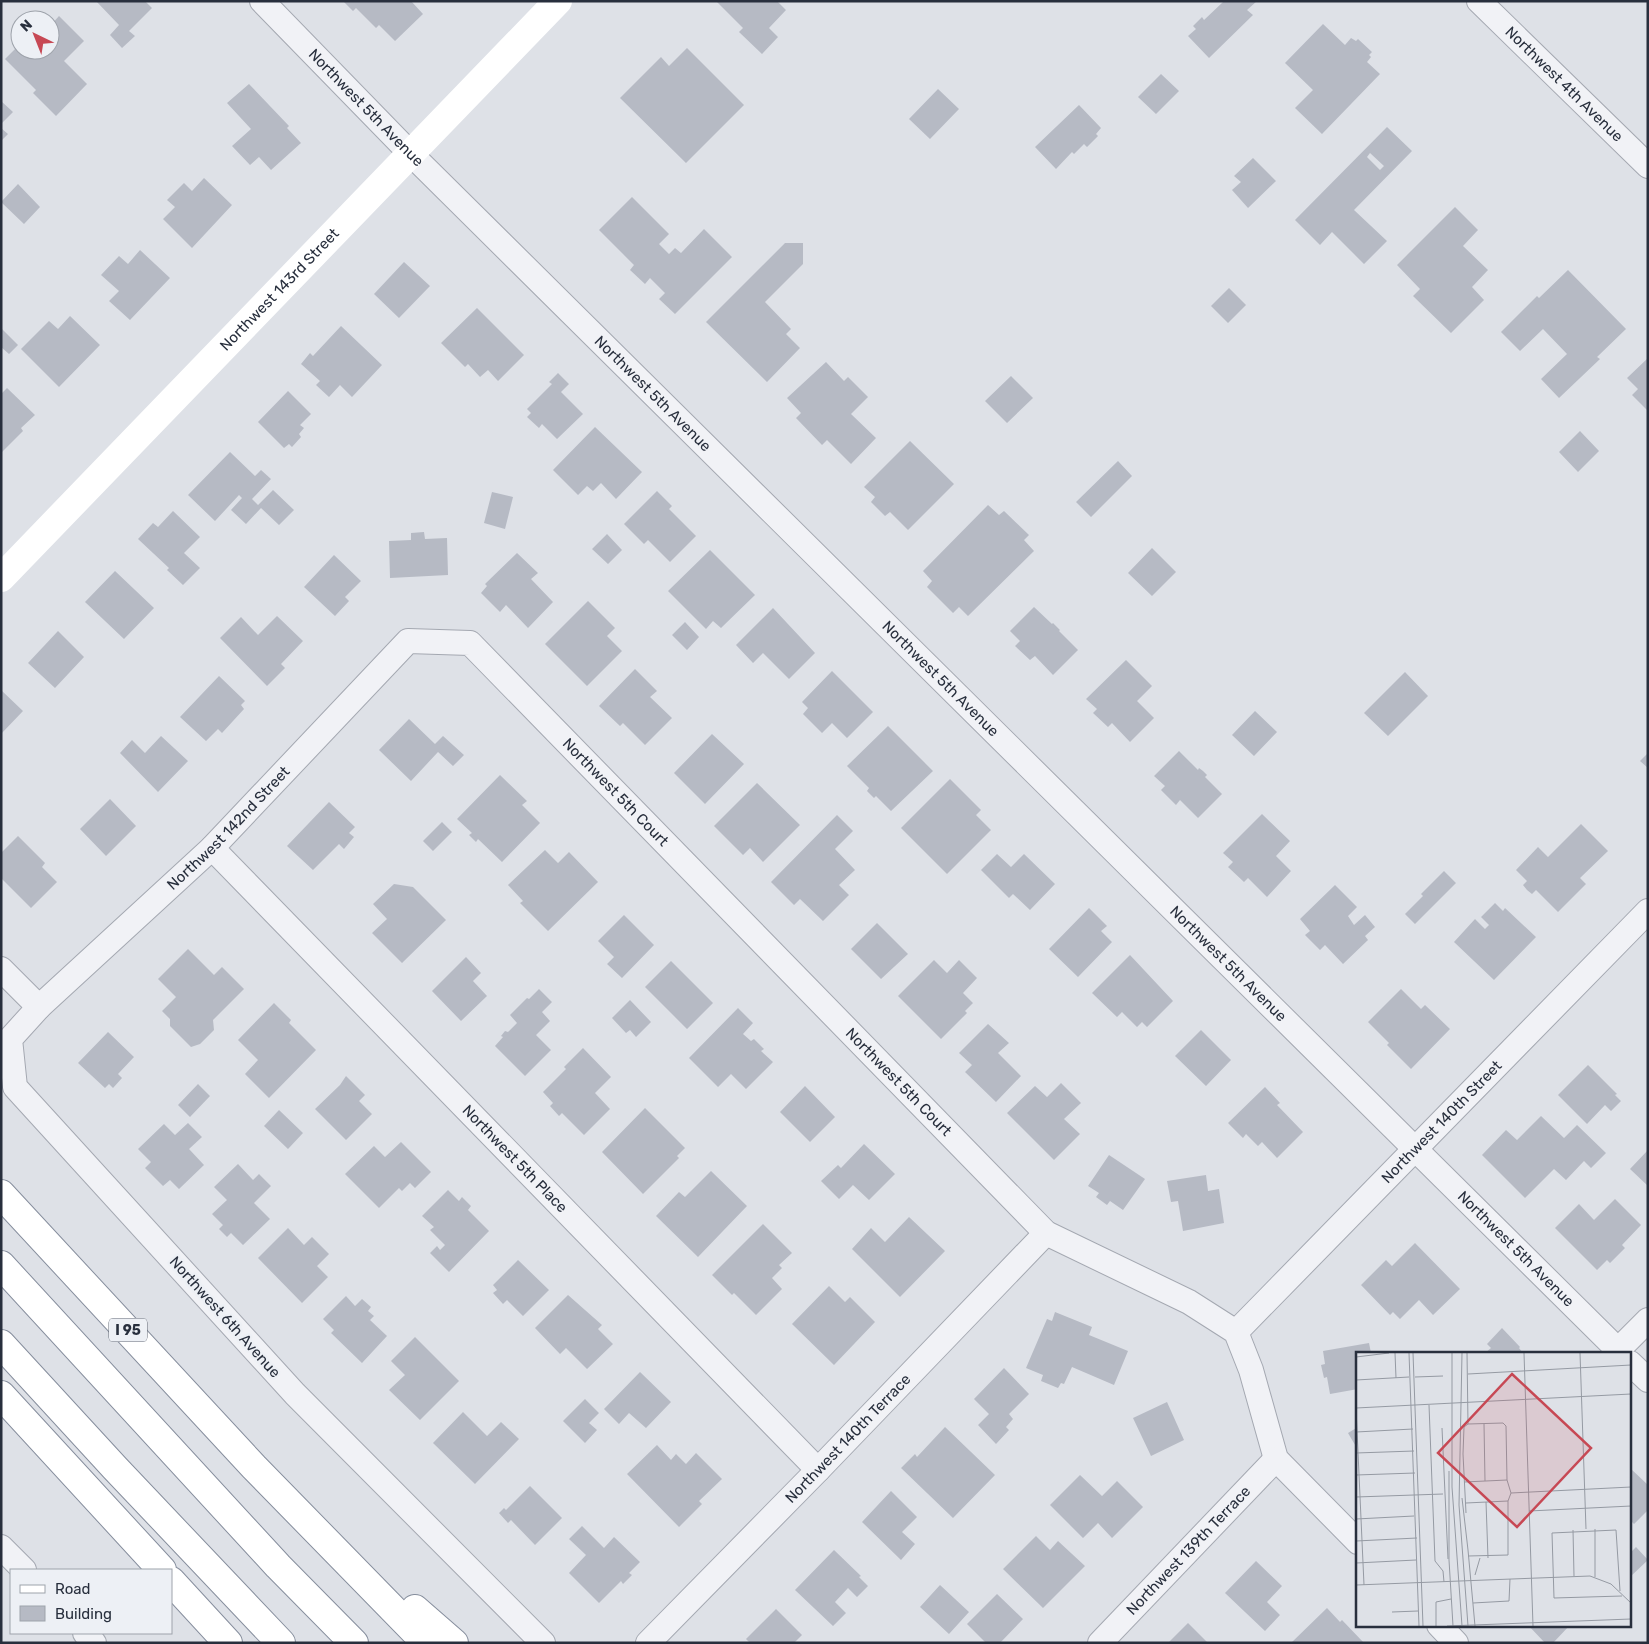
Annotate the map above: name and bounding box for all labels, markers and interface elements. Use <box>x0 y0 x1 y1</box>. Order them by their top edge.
north arrow <box>10 10 60 60</box>
text: N <box>17 16 36 36</box>
street label: Northwest 4th Avenue <box>1502 23 1627 146</box>
street label: Northwest 5th Avenue <box>305 45 427 170</box>
street label: Northwest 143rd Street <box>216 224 343 355</box>
street label: Northwest 5th Avenue <box>591 332 715 455</box>
street label: Northwest 5th Avenue <box>878 617 1003 740</box>
street label: Northwest 5th Court <box>559 734 672 850</box>
street label: Northwest 142nd Street <box>163 763 294 894</box>
street label: Northwest 5th Avenue <box>1166 902 1290 1025</box>
street label: Northwest 5th Court <box>842 1024 955 1140</box>
street label: Northwest 140th Street <box>1378 1057 1506 1187</box>
street label: Northwest 5th Place <box>459 1101 571 1216</box>
street label: Northwest 5th Avenue <box>1454 1187 1578 1310</box>
street label: Northwest 6th Avenue <box>166 1253 284 1381</box>
road number: I 95 <box>109 1318 147 1342</box>
inset map <box>1356 1352 1632 1626</box>
street label: Northwest 140th Terrace <box>782 1370 914 1507</box>
street label: Northwest 139th Terrace <box>1123 1482 1254 1619</box>
legend <box>10 1569 172 1634</box>
text: Road <box>55 1580 91 1598</box>
text: Building <box>55 1605 112 1623</box>

